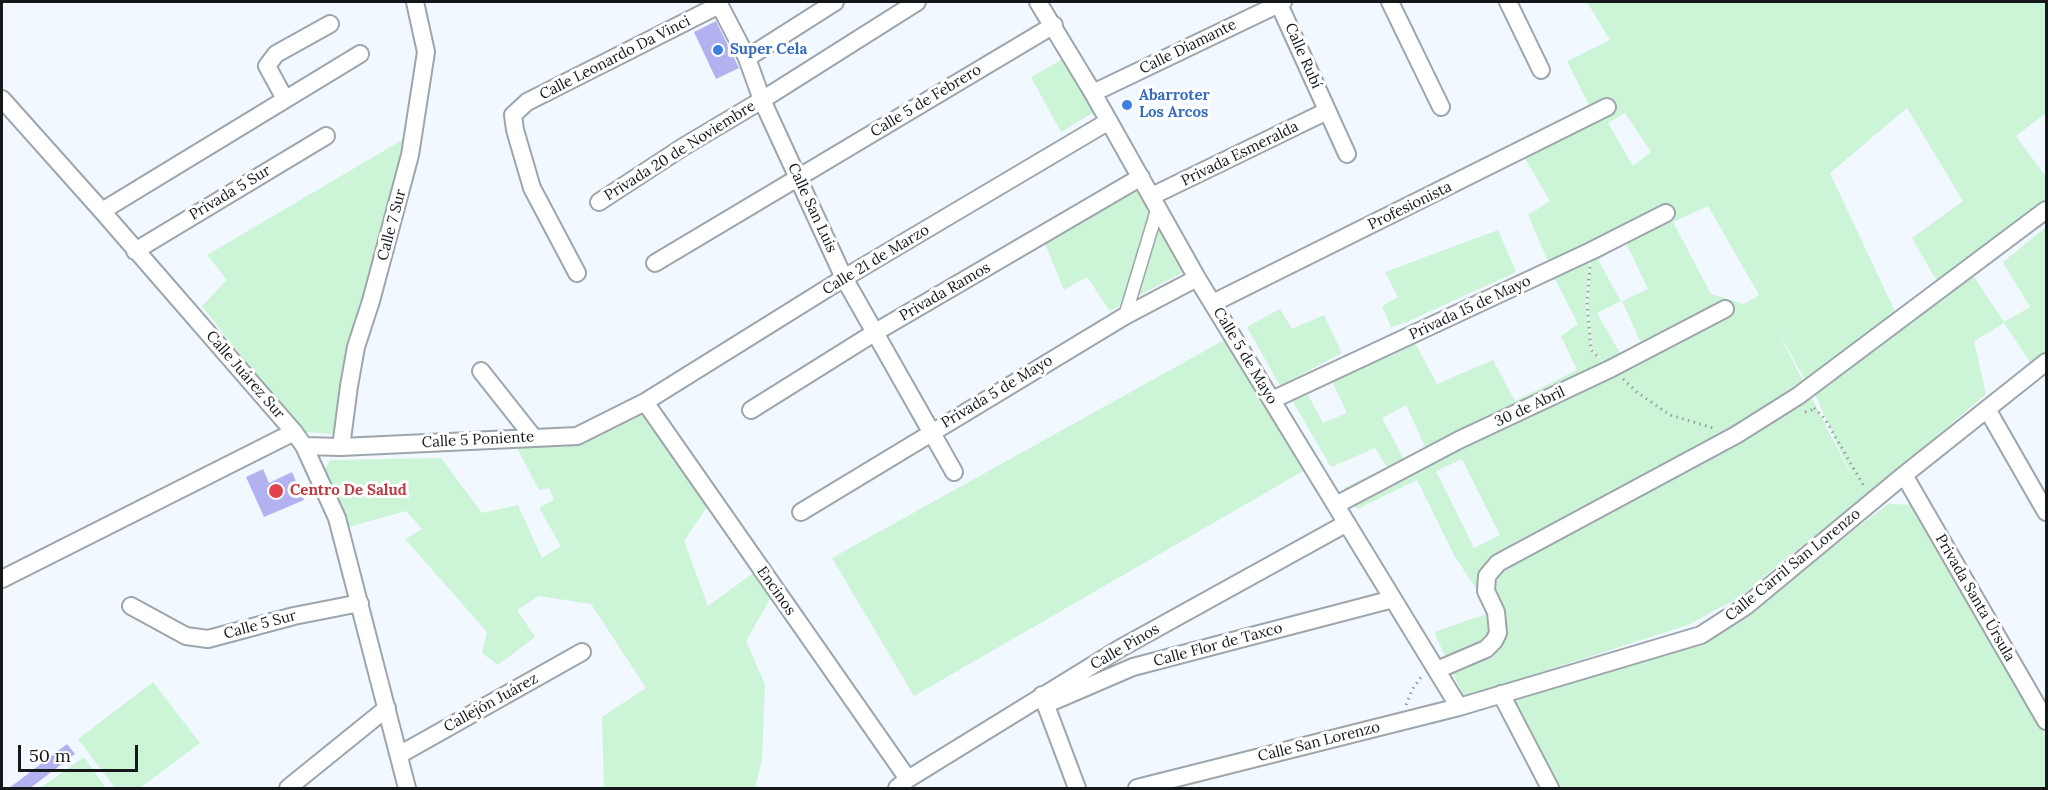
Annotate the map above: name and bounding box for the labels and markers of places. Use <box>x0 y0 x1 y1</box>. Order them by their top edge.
place label: Super Cela <box>730 41 807 59</box>
marker: Super Cela <box>711 43 725 57</box>
place label: Abarroter Los Arcos <box>1139 87 1210 122</box>
marker: Abarroter Los Arcos <box>1120 98 1134 112</box>
marker: Centro De Salud <box>267 482 285 500</box>
place label: Centro De Salud <box>290 482 407 500</box>

